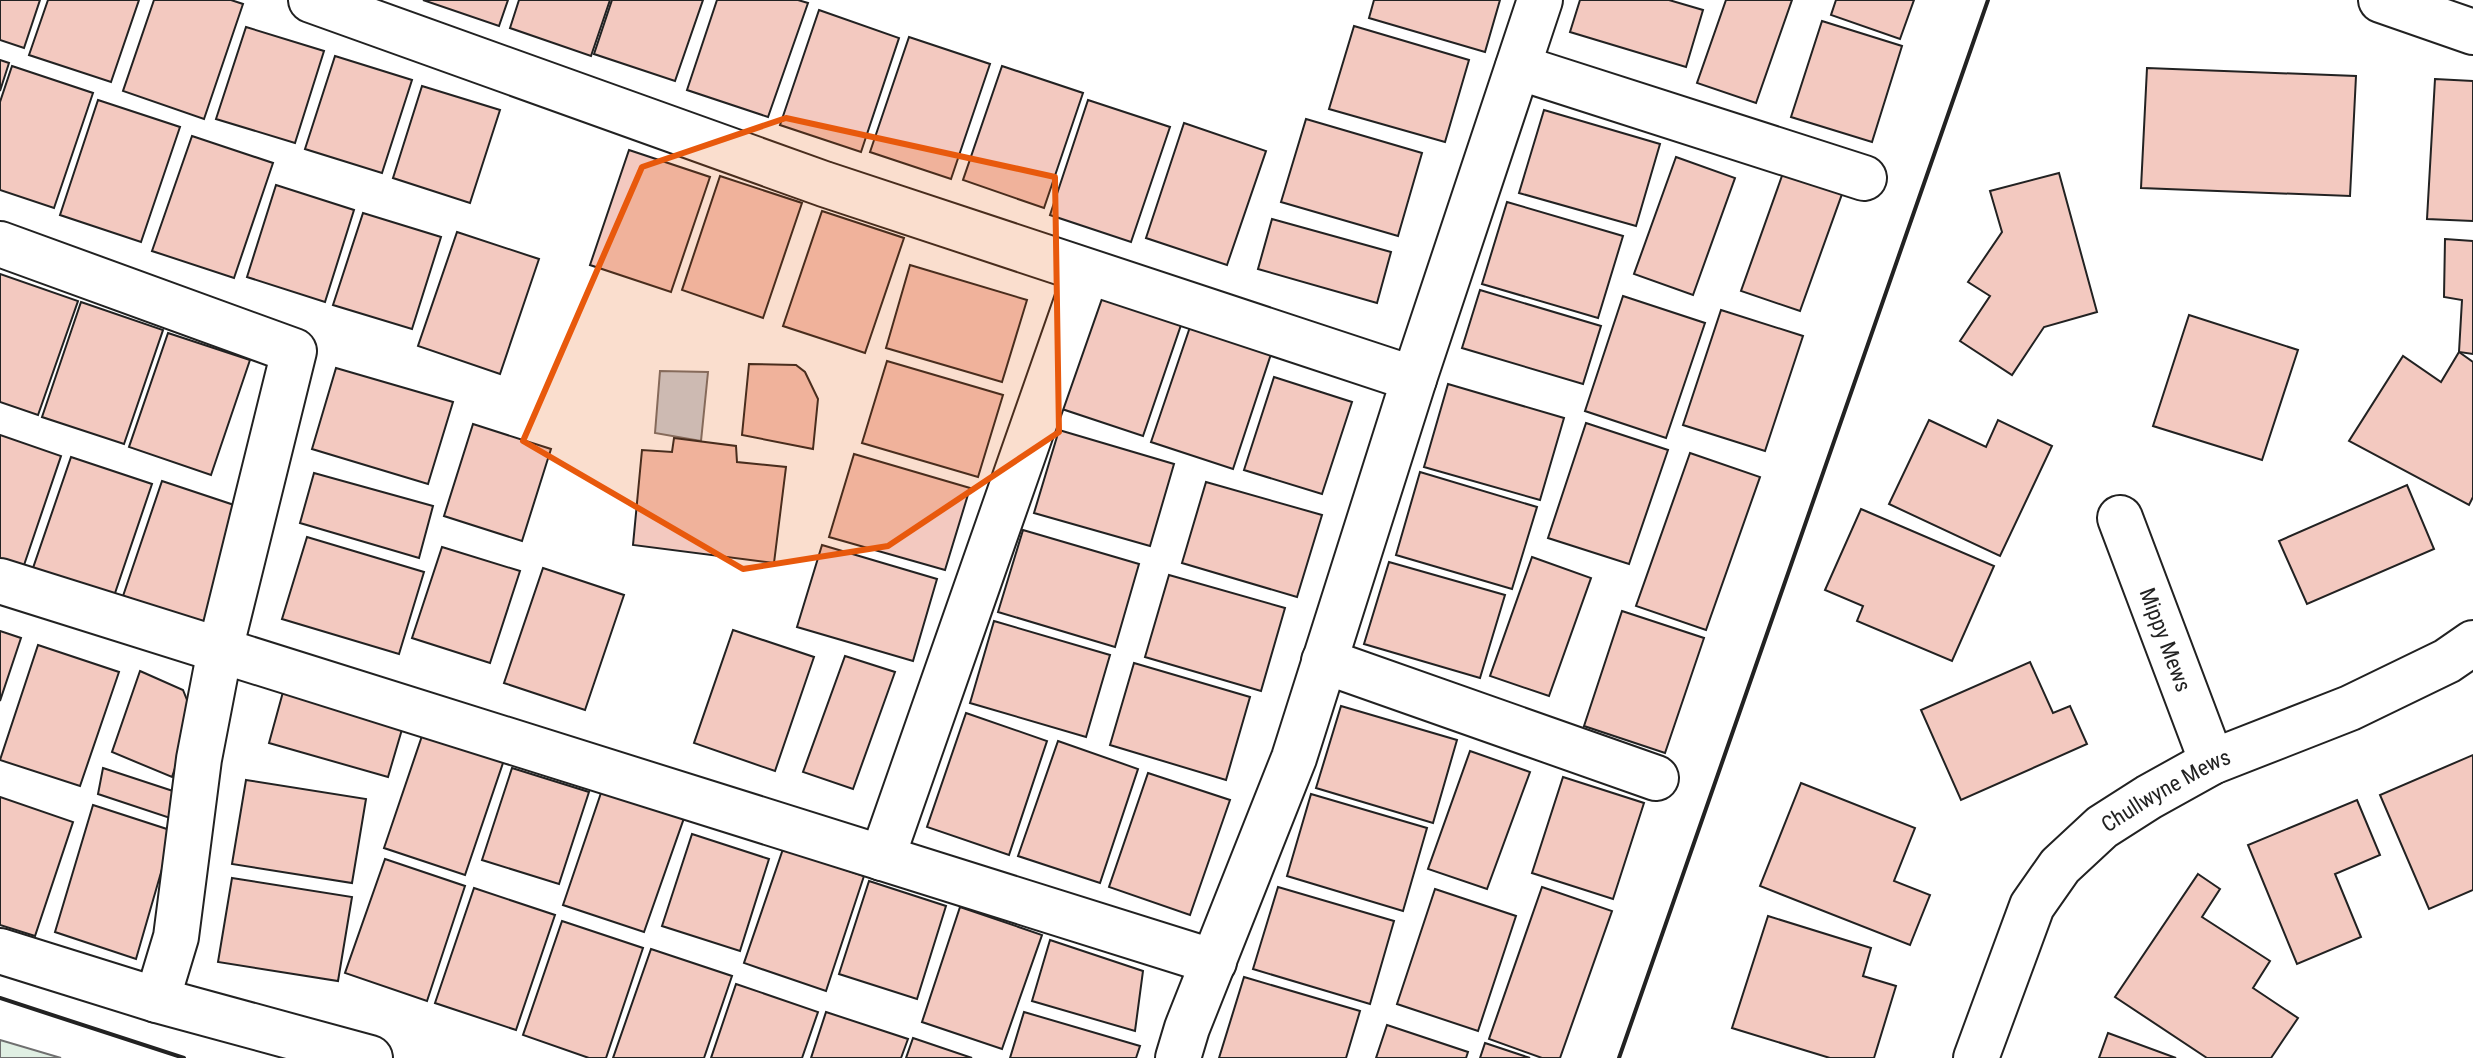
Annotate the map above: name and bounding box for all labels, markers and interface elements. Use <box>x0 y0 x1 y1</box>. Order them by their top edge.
street label: Mippy Mews <box>2135 584 2197 695</box>
street label: Chullwyne Mews <box>2097 744 2234 837</box>

